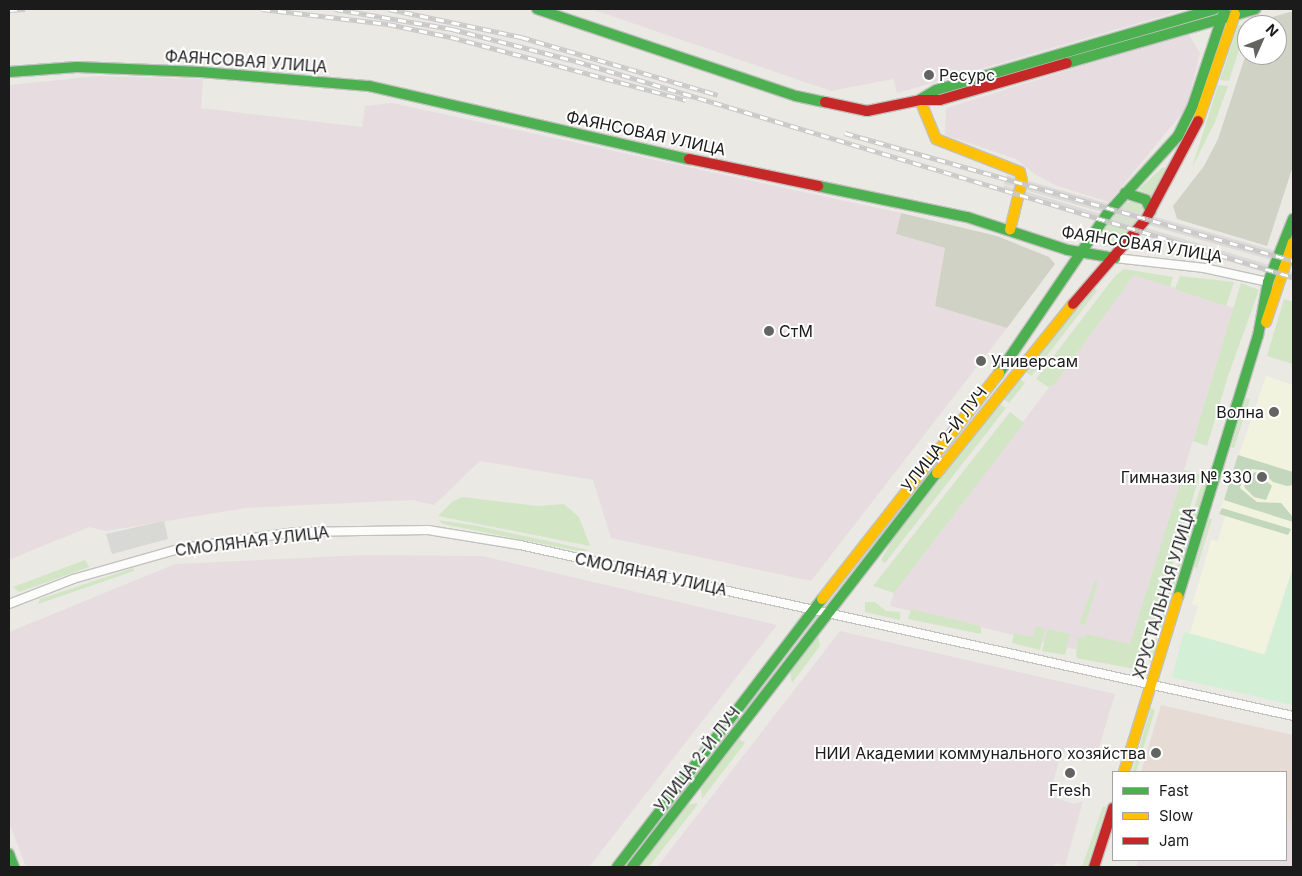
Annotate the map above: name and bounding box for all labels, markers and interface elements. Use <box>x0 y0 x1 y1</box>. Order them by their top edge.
north arrow <box>1237 15 1287 65</box>
text: N <box>1263 20 1282 40</box>
street label: ФАЯНСОВАЯ УЛИЦА <box>164 46 328 76</box>
place label: Ресурс <box>939 65 995 85</box>
marker: Ресурс <box>923 69 935 81</box>
street label: ФАЯНСОВАЯ УЛИЦА <box>564 107 728 159</box>
street label: ФАЯНСОВАЯ УЛИЦА <box>1060 222 1224 266</box>
place label: СтМ <box>779 321 813 341</box>
marker: СтМ <box>763 325 775 337</box>
place label: Универсам <box>991 351 1078 371</box>
marker: Универсам <box>975 355 987 367</box>
street label: УЛИЦА 2-Й ЛУЧ <box>897 383 991 495</box>
place label: Волна <box>1216 402 1264 422</box>
marker: Волна <box>1268 406 1280 418</box>
place label: Гимназия № 330 <box>1121 467 1252 487</box>
marker: Гимназия № 330 <box>1256 471 1268 483</box>
street label: ХРУСТАЛЬНАЯ УЛИЦА <box>1129 505 1199 681</box>
street label: СМОЛЯНАЯ УЛИЦА <box>174 522 330 560</box>
street label: СМОЛЯНАЯ УЛИЦА <box>573 548 729 600</box>
street label: УЛИЦА 2-Й ЛУЧ <box>650 703 744 815</box>
place label: НИИ Академии коммунального хозяйства <box>815 743 1146 763</box>
marker: НИИ Академии коммунального хозяйства <box>1150 747 1162 759</box>
marker: Fresh <box>1064 767 1076 779</box>
legend <box>1112 771 1287 861</box>
place label: Fresh <box>1049 780 1091 800</box>
text: Fast <box>1159 781 1189 800</box>
text: Slow <box>1159 806 1193 825</box>
text: Jam <box>1159 831 1189 850</box>

